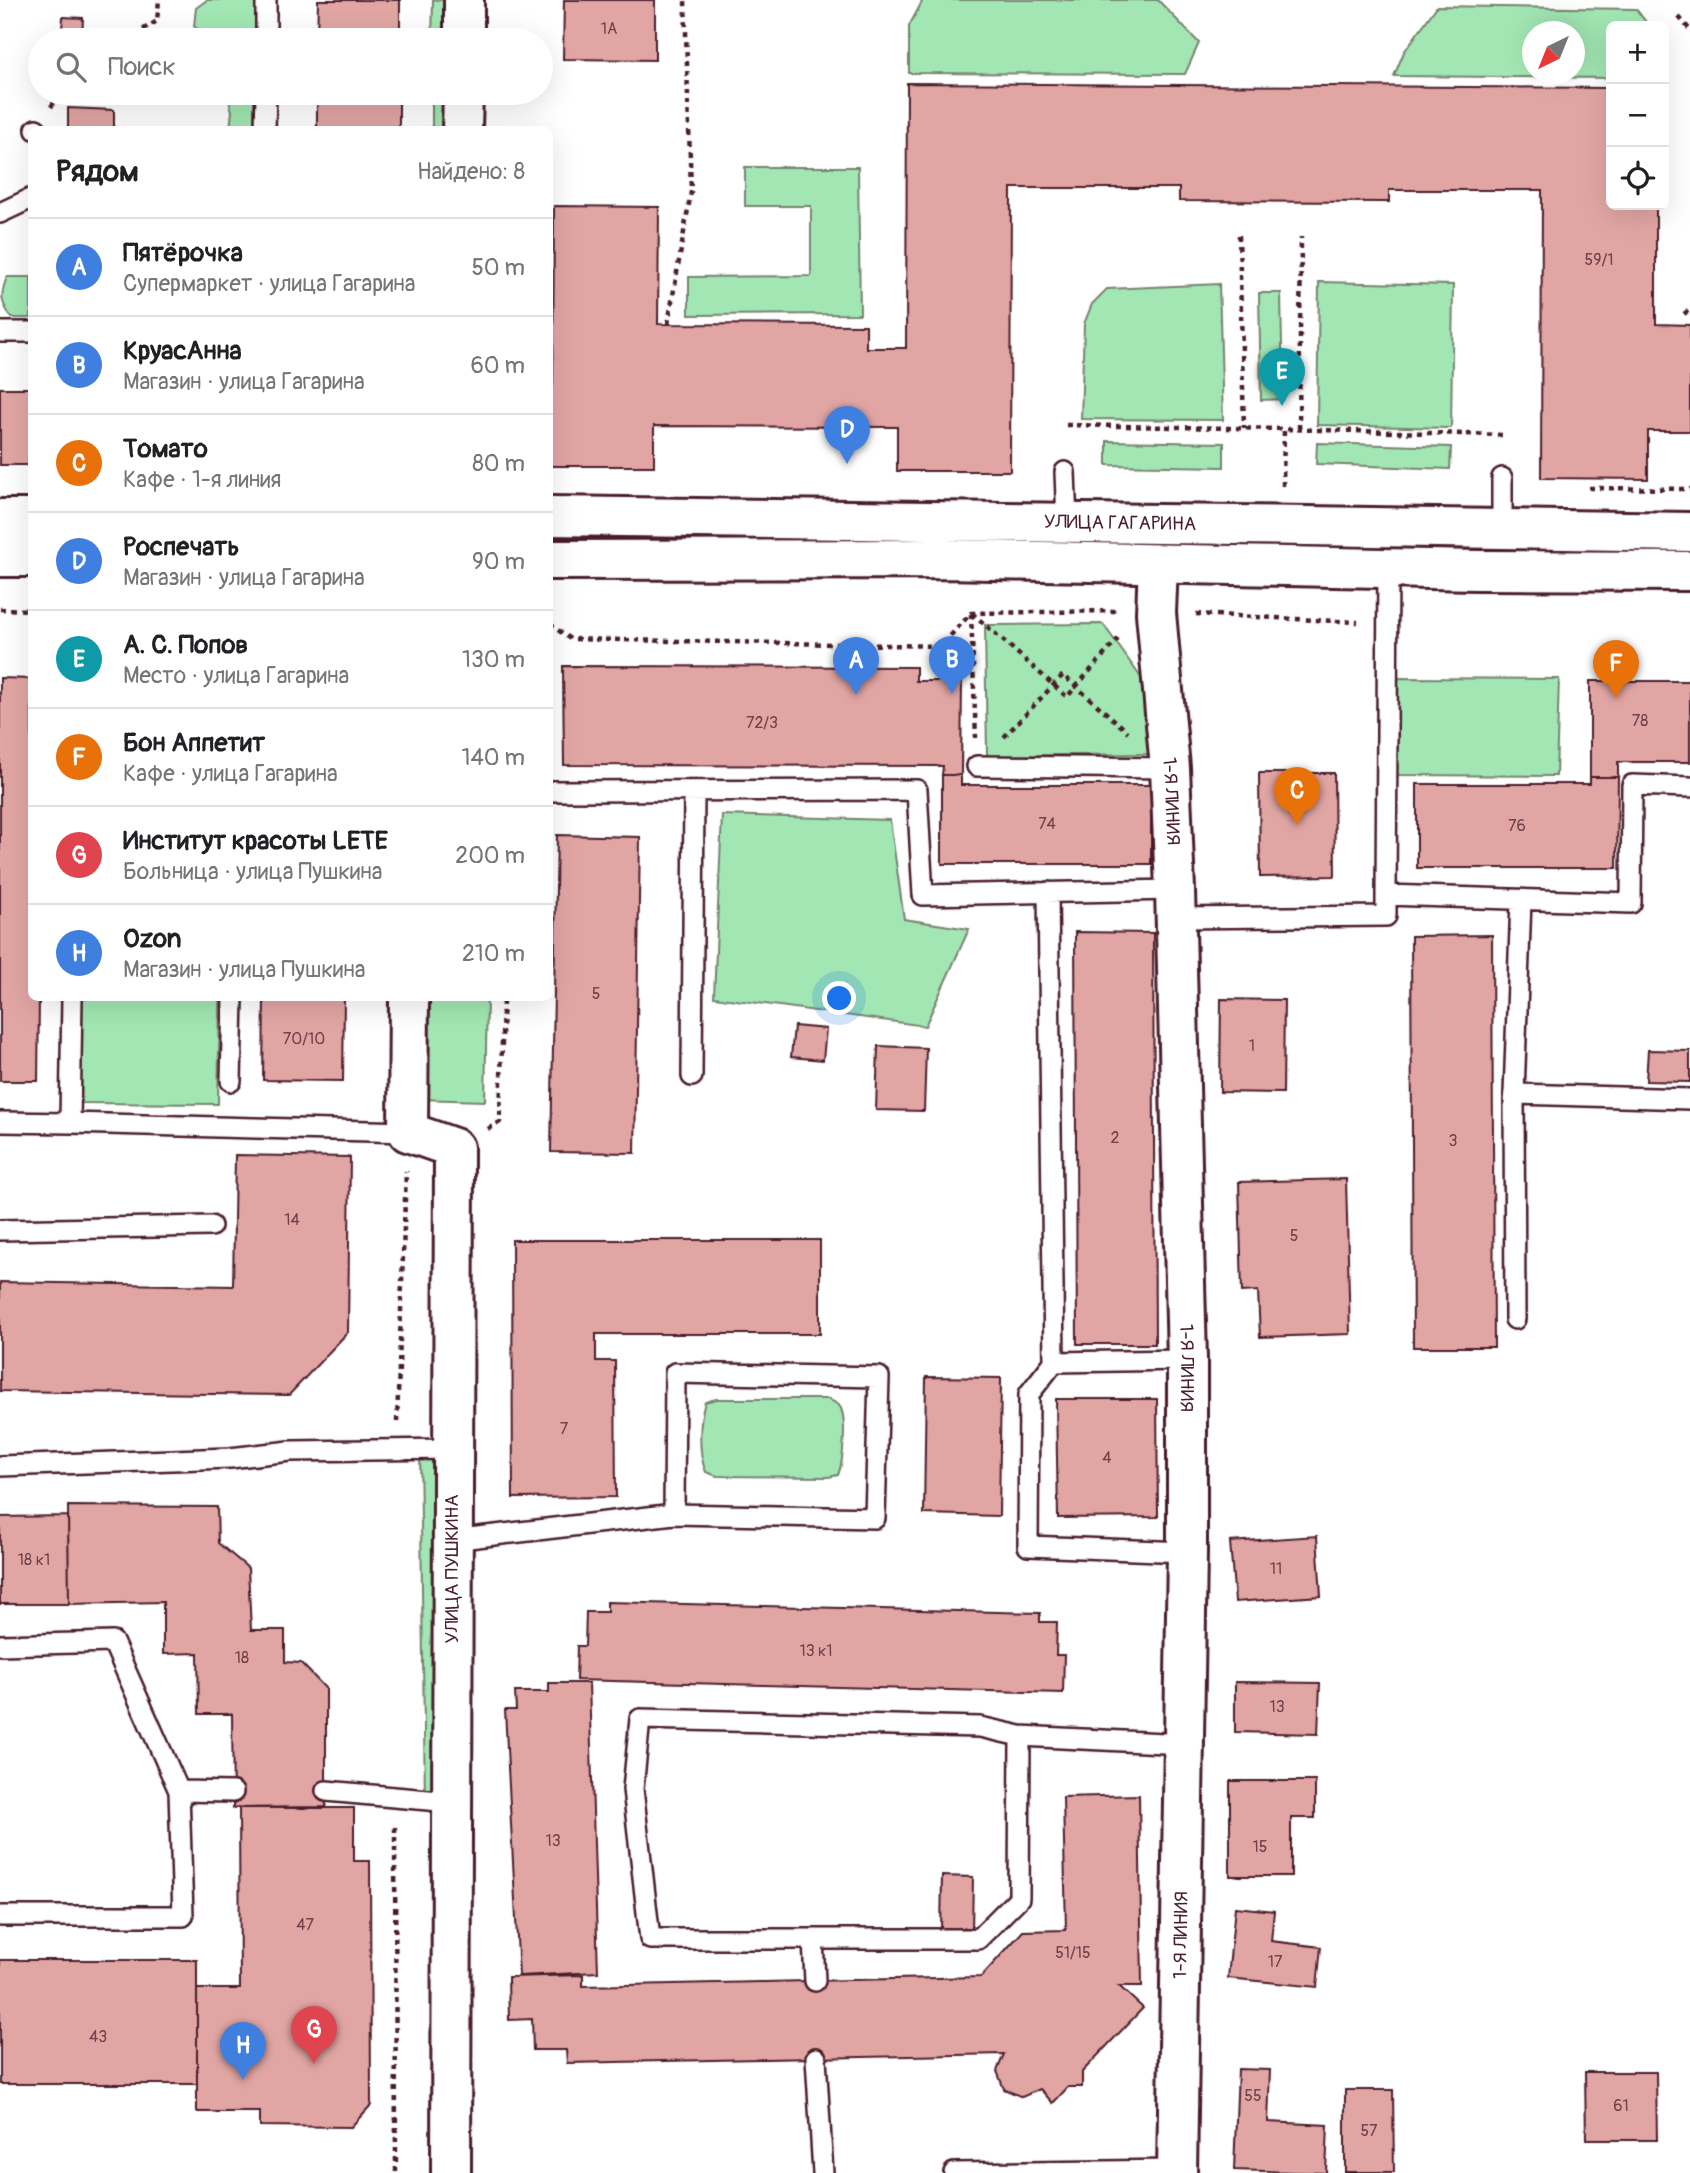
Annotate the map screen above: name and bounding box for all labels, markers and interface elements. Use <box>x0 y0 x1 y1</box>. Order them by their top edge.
house number: 1А <box>601 19 617 39</box>
north arrow <box>1522 21 1585 84</box>
map controls <box>1606 21 1669 210</box>
button: + <box>1606 21 1669 84</box>
search box <box>28 28 553 105</box>
icon: search <box>52 48 90 86</box>
text: Поиск <box>108 51 176 83</box>
button: − <box>1606 84 1669 147</box>
button: locate <box>1606 147 1669 210</box>
text: Рядом <box>56 153 139 190</box>
text: Найдено: 8 <box>417 157 525 186</box>
text: Пятёрочка <box>123 237 243 269</box>
house number: 59/1 <box>1585 250 1613 270</box>
text: A <box>72 253 86 282</box>
text: 50 m <box>471 253 525 282</box>
text: Супермаркет · улица Гагарина <box>123 269 416 298</box>
text: КруасАнна <box>123 335 242 367</box>
pin: E <box>1259 348 1305 406</box>
text: B <box>72 351 86 380</box>
text: 60 m <box>470 351 525 380</box>
text: Магазин · улица Гагарина <box>123 367 365 396</box>
pin: D <box>824 406 870 464</box>
text: Томато <box>123 433 208 465</box>
text: C <box>72 449 86 478</box>
text: 80 m <box>472 449 525 478</box>
text: Кафе · 1-я линия <box>123 465 281 494</box>
street label: УЛИЦА ГАГАРИНА <box>1044 510 1196 536</box>
text: Роспечать <box>123 531 239 563</box>
text: D <box>72 547 86 576</box>
text: 90 m <box>472 547 525 576</box>
text: Магазин · улица Гагарина <box>123 563 365 592</box>
text: А. С. Попов <box>123 629 248 661</box>
pin: B <box>929 636 975 694</box>
pin: A <box>833 637 879 695</box>
pin: F <box>1593 640 1639 698</box>
text: E <box>73 645 85 674</box>
text: 130 m <box>462 645 525 674</box>
text: Место · улица Гагарина <box>123 661 349 690</box>
house number: 78 <box>1632 711 1648 731</box>
house number: 72/3 <box>746 713 778 733</box>
text: Бон Аппетит <box>123 727 265 759</box>
text: F <box>72 743 86 772</box>
text: 140 m <box>462 743 525 772</box>
street label: 1-Я ЛИНИЯ <box>1157 756 1185 846</box>
text: Кафе · улица Гагарина <box>123 759 338 788</box>
pin: C <box>1274 767 1320 825</box>
house number: 74 <box>1038 814 1056 834</box>
house number: 76 <box>1508 816 1526 836</box>
text: Институт красоты LETE <box>123 825 388 857</box>
text: G <box>71 841 87 870</box>
text: 200 m <box>455 841 525 870</box>
text: Больница · улица Пушкина <box>123 857 383 886</box>
text: Ozon <box>123 923 181 955</box>
text: H <box>72 939 86 968</box>
text: 210 m <box>462 939 525 968</box>
text: Магазин · улица Пушкина <box>123 955 365 984</box>
your location <box>822 981 856 1015</box>
house number: 5 <box>592 984 600 1004</box>
house number: 70/10 <box>283 1029 325 1049</box>
house number: 1 <box>1249 1036 1255 1056</box>
house number: 2 <box>1111 1128 1120 1148</box>
house number: 3 <box>1449 1131 1458 1151</box>
house number: 14 <box>284 1210 300 1230</box>
house number: 5 <box>1290 1226 1298 1246</box>
street label: 1-Я ЛИНИЯ <box>1174 1324 1199 1412</box>
house number: 7 <box>560 1419 569 1439</box>
house number: 4 <box>1102 1448 1112 1468</box>
street label: УЛИЦА ПУШКИНА <box>440 1494 464 1644</box>
house number: 18 к1 <box>18 1550 50 1570</box>
house number: 11 <box>1270 1559 1282 1579</box>
house number: 13 к1 <box>799 1641 833 1661</box>
house number: 18 <box>235 1648 249 1668</box>
house number: 13 <box>1269 1697 1285 1717</box>
house number: 13 <box>545 1831 561 1851</box>
house number: 15 <box>1253 1837 1267 1857</box>
street label: 1-Я ЛИНИЯ <box>1168 1891 1194 1979</box>
house number: 47 <box>296 1915 314 1935</box>
house number: 51/15 <box>1055 1943 1091 1963</box>
house number: 17 <box>1268 1952 1283 1972</box>
pin: G <box>291 2006 337 2064</box>
pin: H <box>220 2022 266 2080</box>
house number: 43 <box>89 2027 107 2047</box>
house number: 55 <box>1244 2086 1262 2106</box>
house number: 61 <box>1613 2096 1629 2116</box>
house number: 57 <box>1360 2121 1378 2141</box>

